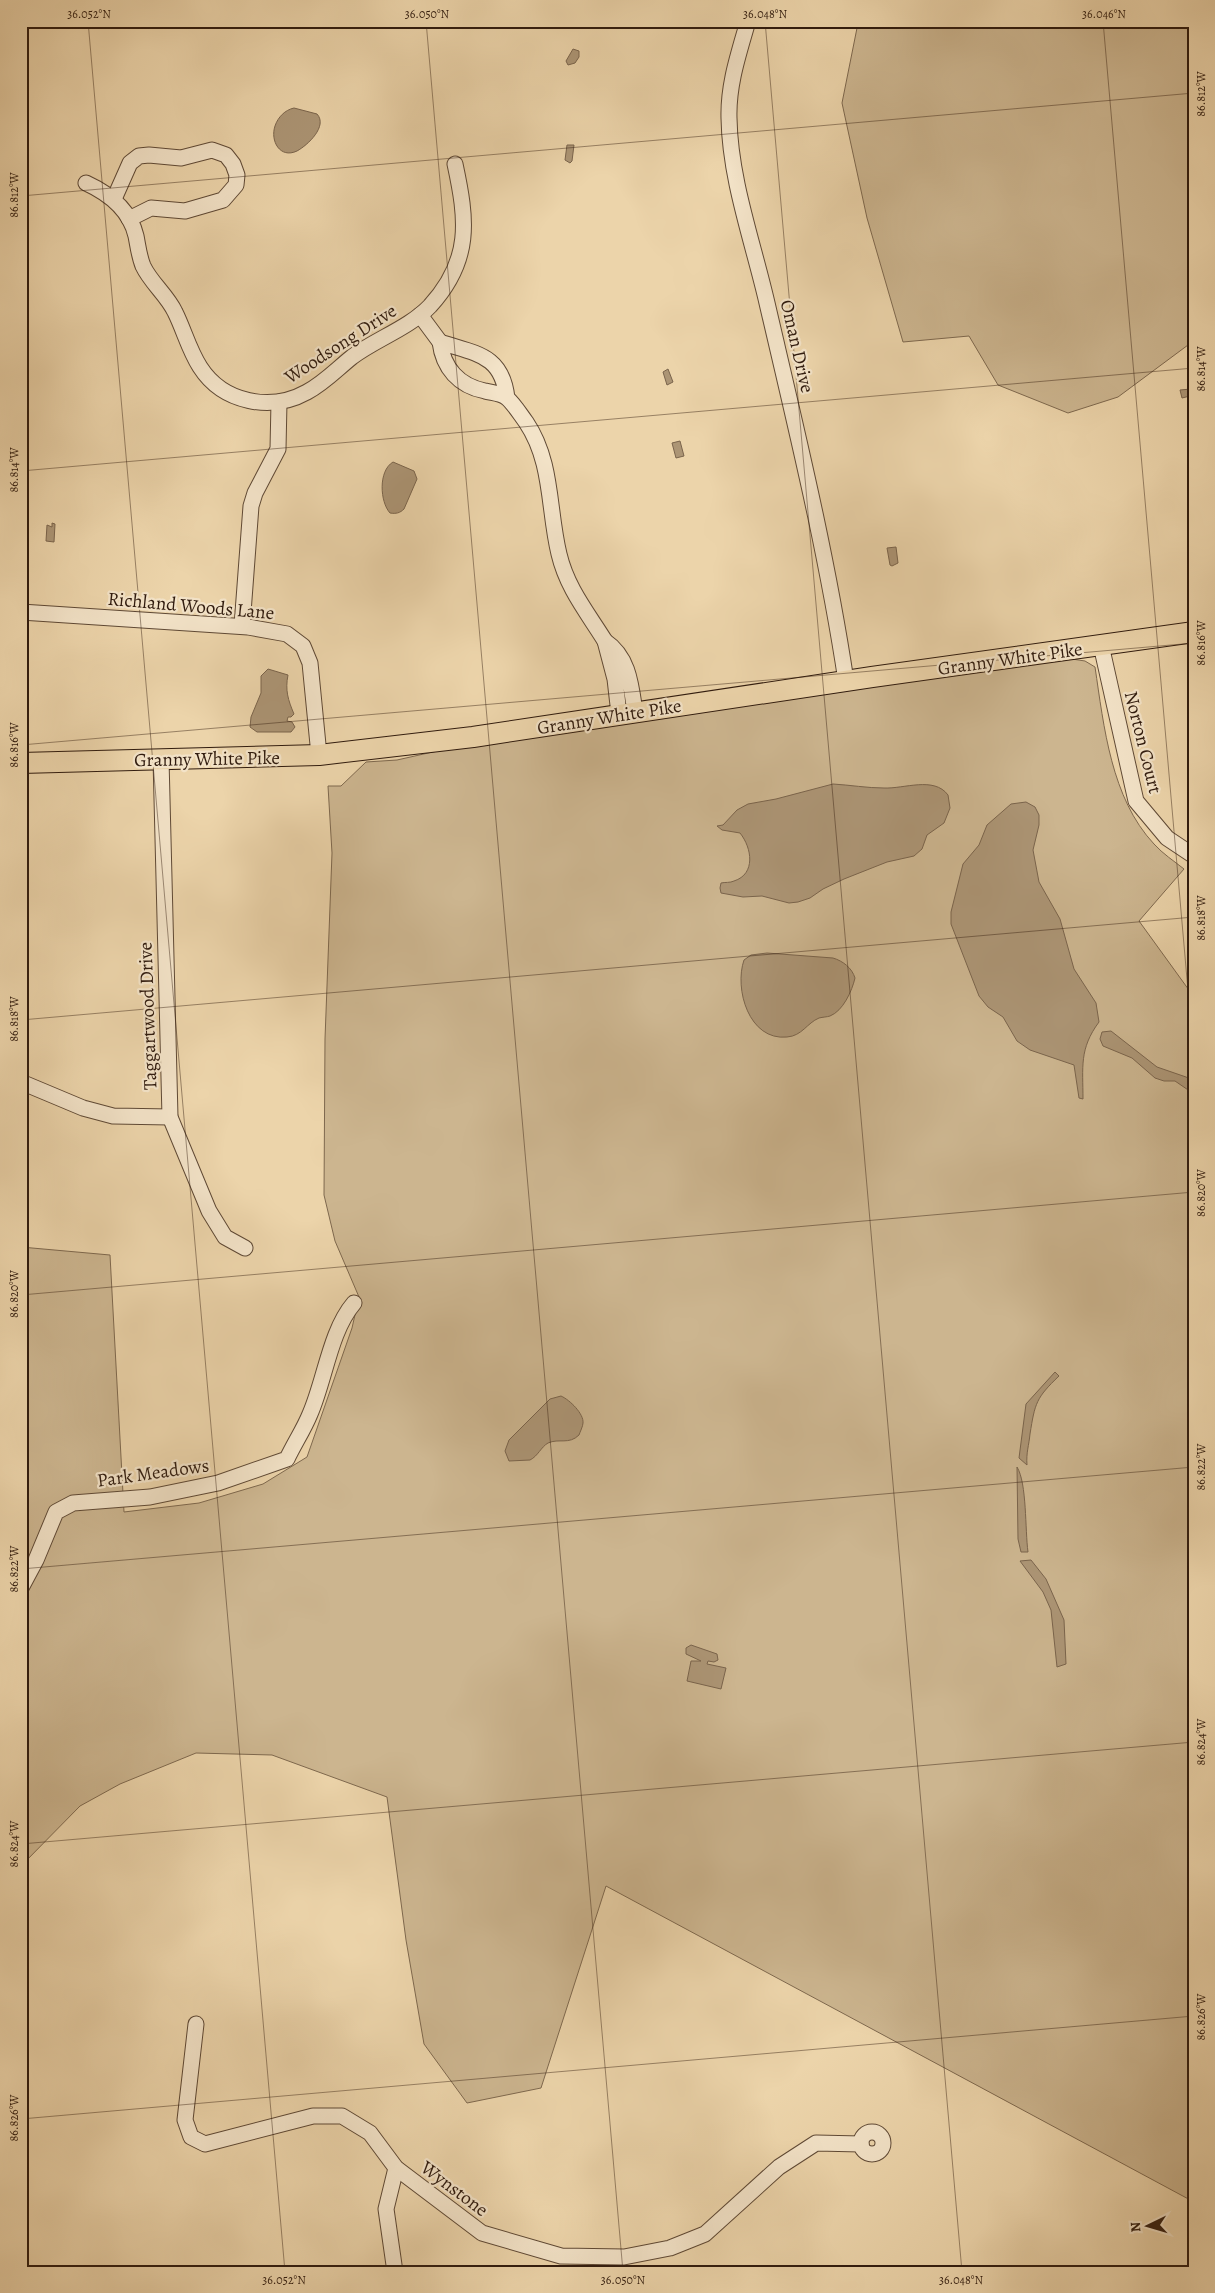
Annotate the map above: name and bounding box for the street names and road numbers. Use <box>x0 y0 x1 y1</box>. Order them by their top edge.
street label: Oman Drive <box>774 297 820 395</box>
street label: Woodsong Drive <box>279 298 402 390</box>
street label: Richland Woods Lane <box>107 586 275 626</box>
street label: Granny White Pike <box>936 636 1084 682</box>
street label: Norton Court <box>1118 688 1168 796</box>
street label: Granny White Pike <box>535 693 683 741</box>
street label: Granny White Pike <box>134 745 280 773</box>
street label: Taggartwood Drive <box>132 942 164 1090</box>
street label: Park Meadows <box>95 1452 211 1494</box>
street label: Wynstone <box>414 2154 494 2223</box>

